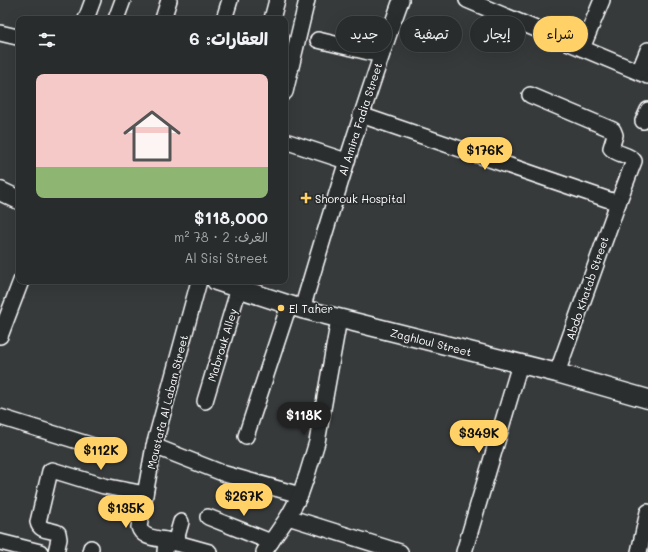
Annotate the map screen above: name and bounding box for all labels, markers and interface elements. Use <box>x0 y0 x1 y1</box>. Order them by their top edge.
chip: جديد <box>336 16 392 52</box>
chip: تصفية <box>400 16 462 52</box>
chip: إيجار <box>470 16 525 52</box>
chip: شراء <box>533 16 588 52</box>
text: العقارات: 6 <box>189 27 268 49</box>
icon: filters <box>36 29 58 51</box>
street label: Al Amira Fadia Street <box>335 60 385 178</box>
icon: home <box>116 100 188 172</box>
pin: $176K <box>457 137 513 171</box>
text: $176K <box>466 141 504 158</box>
place label: Shorouk Hospital <box>315 191 406 206</box>
marker: Shorouk Hospital <box>300 192 312 204</box>
text: $118,000 <box>194 206 268 228</box>
text: الغرف: 2 · 78 m² <box>174 228 268 245</box>
street label: Abdo Khatab Street <box>562 234 612 342</box>
text: Al Sisi Street <box>184 249 268 266</box>
place label: El Taher <box>289 301 333 316</box>
marker: El Taher <box>276 303 286 313</box>
street label: Mabrouk Alley <box>204 306 240 383</box>
street label: Zaghloul Street <box>389 325 473 359</box>
street label: Moustafa Al Laban Street <box>143 333 191 471</box>
pin: $118K <box>276 402 332 436</box>
text: $118K <box>286 406 322 423</box>
pin: $349K <box>451 420 507 454</box>
text: $349K <box>459 424 499 441</box>
pin: $112K <box>73 437 129 471</box>
text: $112K <box>83 441 119 458</box>
pin: $267K <box>216 483 272 517</box>
text: $267K <box>225 487 263 504</box>
pin: $135K <box>98 495 154 529</box>
text: $135K <box>107 499 145 516</box>

